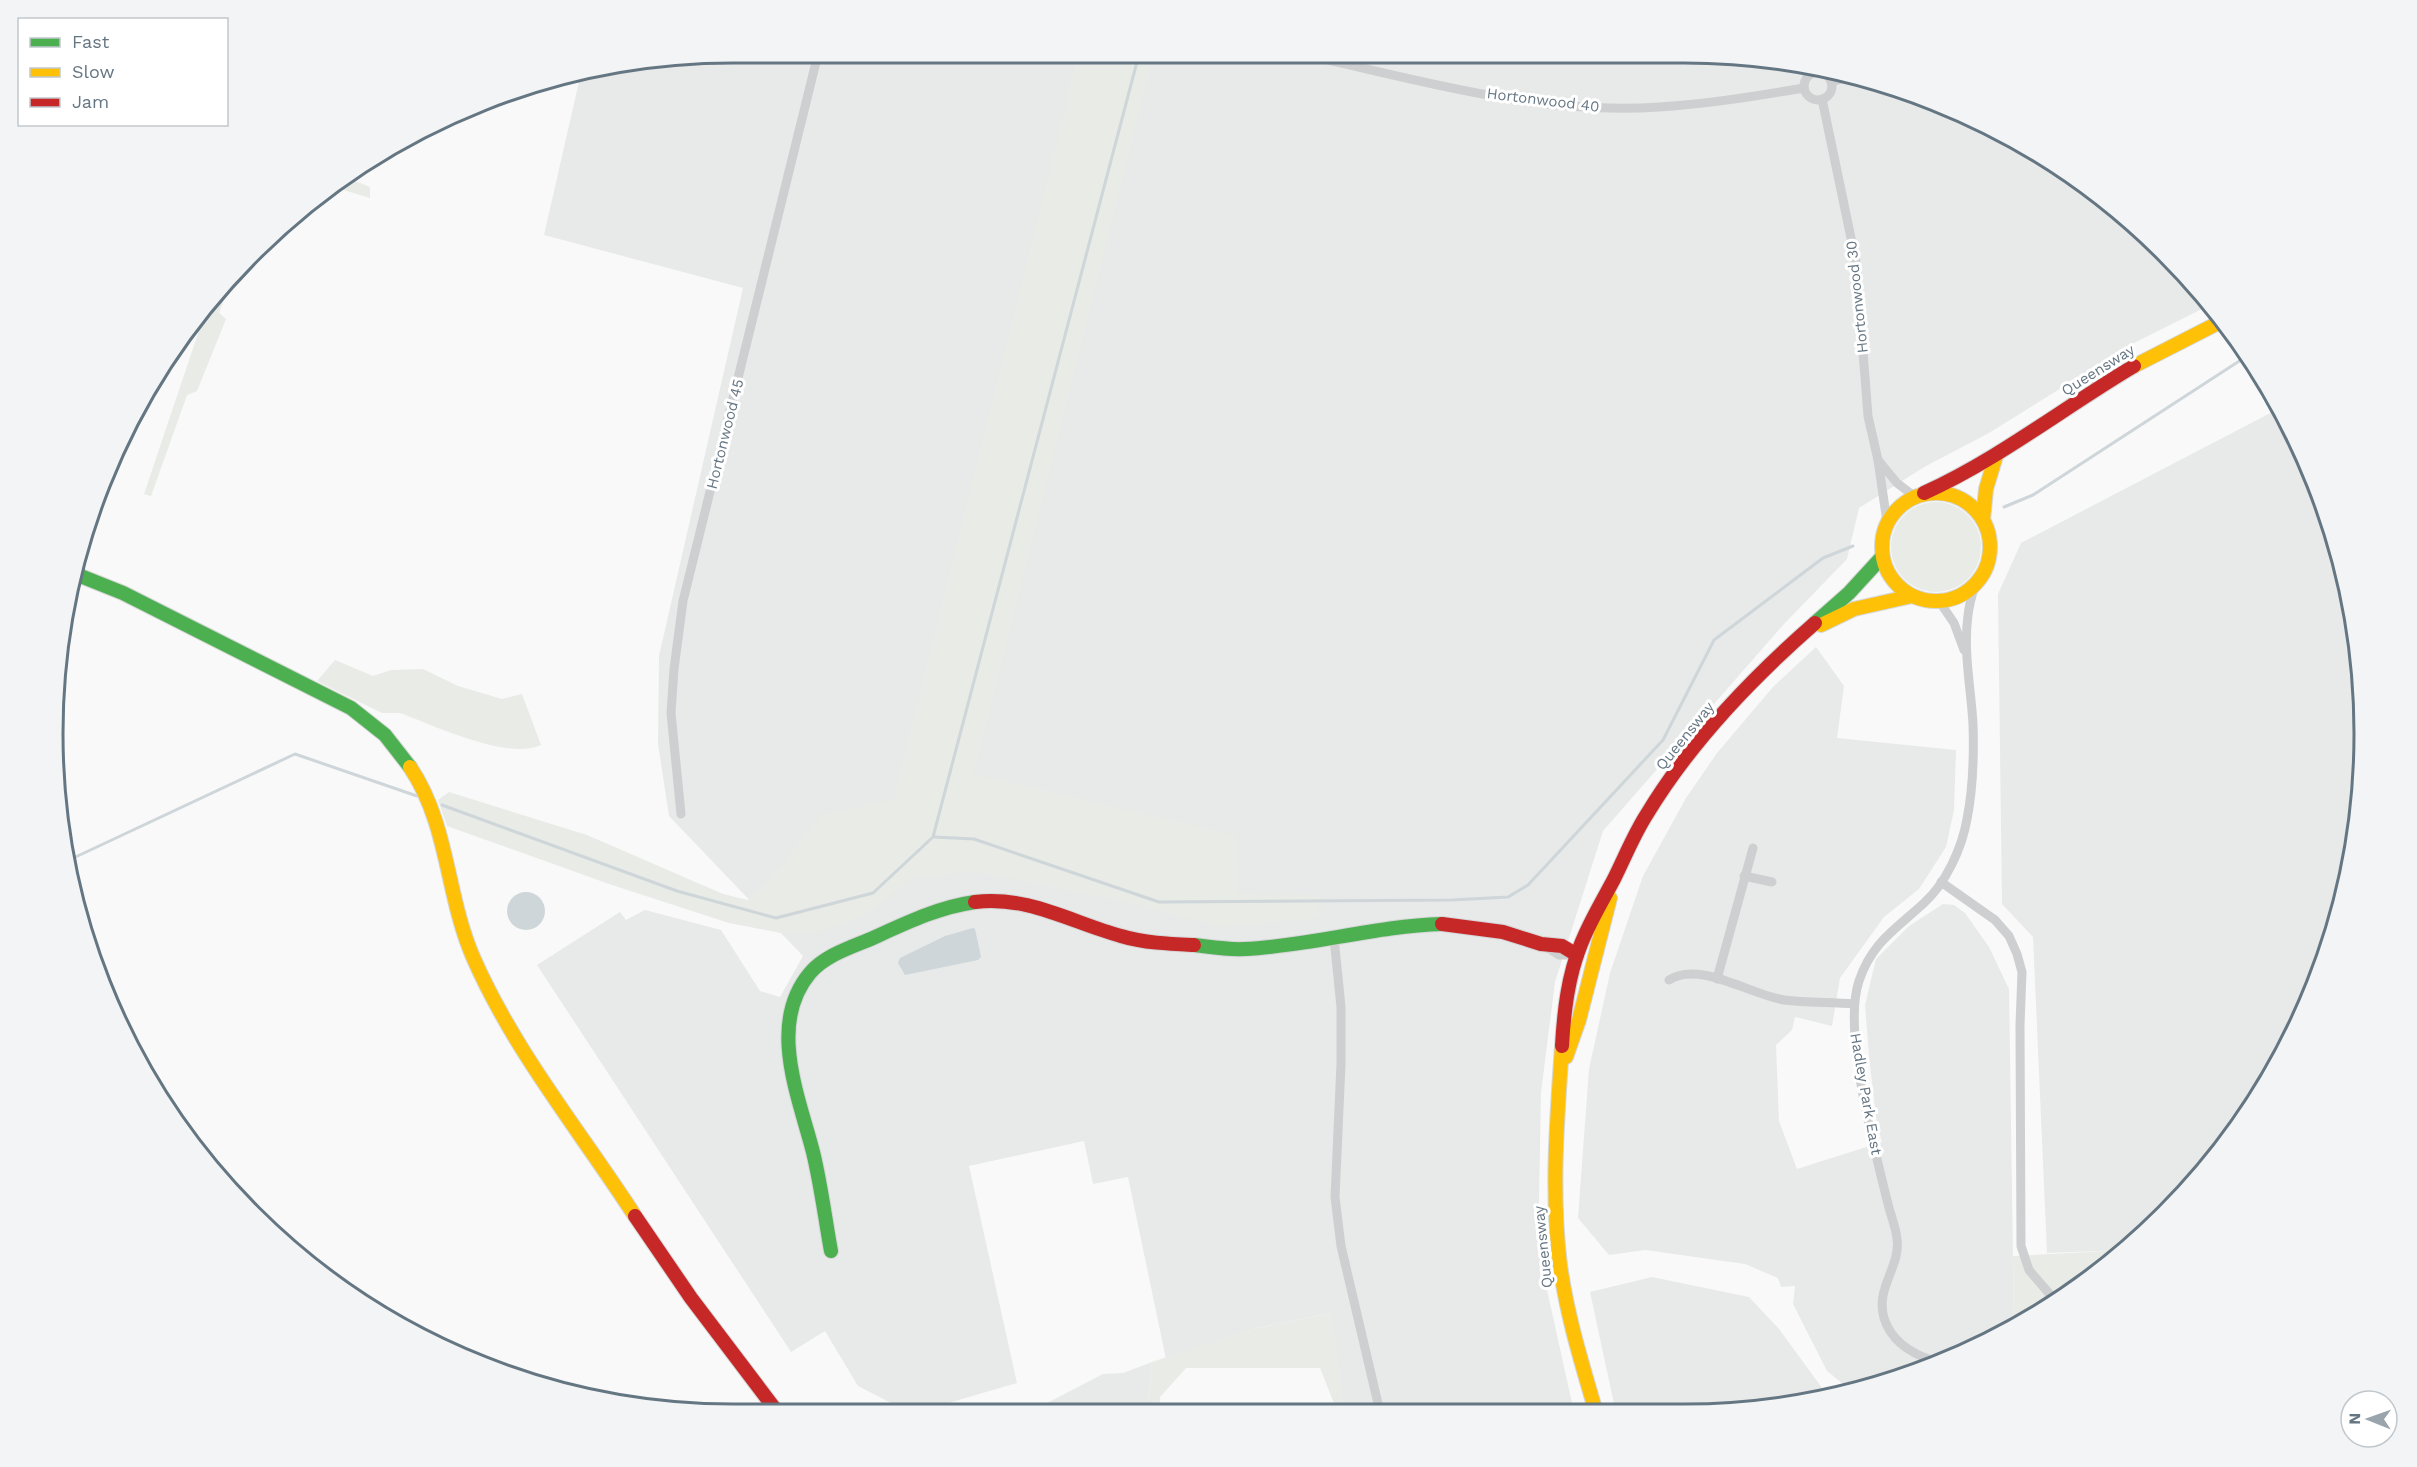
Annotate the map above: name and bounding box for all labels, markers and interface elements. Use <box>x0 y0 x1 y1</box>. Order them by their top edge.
legend <box>18 18 228 126</box>
text: Fast <box>72 31 110 52</box>
text: Slow <box>72 61 115 82</box>
street label: Hortonwood 40 <box>1486 84 1600 116</box>
text: Jam <box>72 91 109 112</box>
street label: Hortonwood 30 <box>1842 240 1872 354</box>
street label: Queensway <box>2058 340 2138 400</box>
street label: Hortonwood 45 <box>703 377 747 491</box>
street label: Queensway <box>1652 698 1718 774</box>
street label: Hadley Park East <box>1846 1032 1886 1157</box>
street label: Queensway <box>1530 1205 1556 1289</box>
north arrow <box>2339 1389 2399 1449</box>
text: N <box>2345 1413 2364 1425</box>

